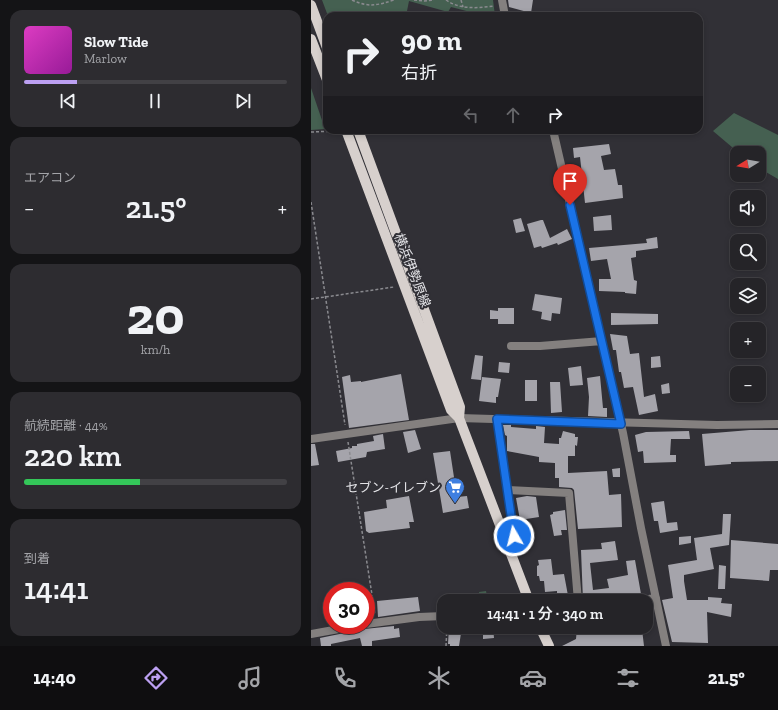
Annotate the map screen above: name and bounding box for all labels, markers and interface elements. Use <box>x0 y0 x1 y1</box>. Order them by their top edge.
text: 90 m <box>401 24 462 57</box>
icon: right <box>335 28 387 80</box>
text: Slow Tide <box>84 33 148 51</box>
text: Marlow <box>84 51 127 66</box>
text: 右折 <box>401 62 437 84</box>
icon: previous <box>57 90 79 112</box>
icon: pause <box>144 90 166 112</box>
icon: next <box>232 90 254 112</box>
icon: left <box>460 104 482 126</box>
icon: ahead <box>502 104 524 126</box>
icon: right <box>544 104 566 126</box>
north arrow <box>730 146 766 182</box>
map controls <box>730 146 766 402</box>
pin <box>553 164 587 205</box>
text: エアコン <box>24 170 76 185</box>
icon: arrive <box>559 170 581 192</box>
text: 21.5° <box>125 190 187 226</box>
button: sound <box>730 190 766 226</box>
text: − <box>24 195 34 222</box>
text: + <box>278 195 287 222</box>
street label: 横浜伊勢原線 <box>392 231 434 309</box>
button: search <box>730 234 766 270</box>
button: layers <box>730 278 766 314</box>
text: 20 <box>127 285 184 347</box>
button: + <box>730 322 766 358</box>
text: km/h <box>141 342 170 357</box>
button: − <box>730 366 766 402</box>
text: 航続距離 · 44% <box>24 418 108 433</box>
text: 220 km <box>24 438 121 474</box>
supermarket icon: セブン-イレブン <box>444 476 466 504</box>
place label: セブン-イレブン <box>345 480 441 495</box>
position arrow <box>493 515 535 557</box>
text: 到着 <box>24 551 50 566</box>
text: 14:41 <box>24 571 88 607</box>
speed limit sign: 30 <box>323 582 375 634</box>
text: 14:41 · 1 分 · 340 m <box>487 605 603 623</box>
icon: directions <box>142 664 170 692</box>
icon: music <box>236 664 264 692</box>
icon: phone <box>331 664 359 692</box>
icon: climate <box>425 664 453 692</box>
icon: car <box>519 664 547 692</box>
icon: filters <box>614 664 642 692</box>
text: 14:40 <box>33 667 76 689</box>
text: 21.5° <box>708 667 745 689</box>

